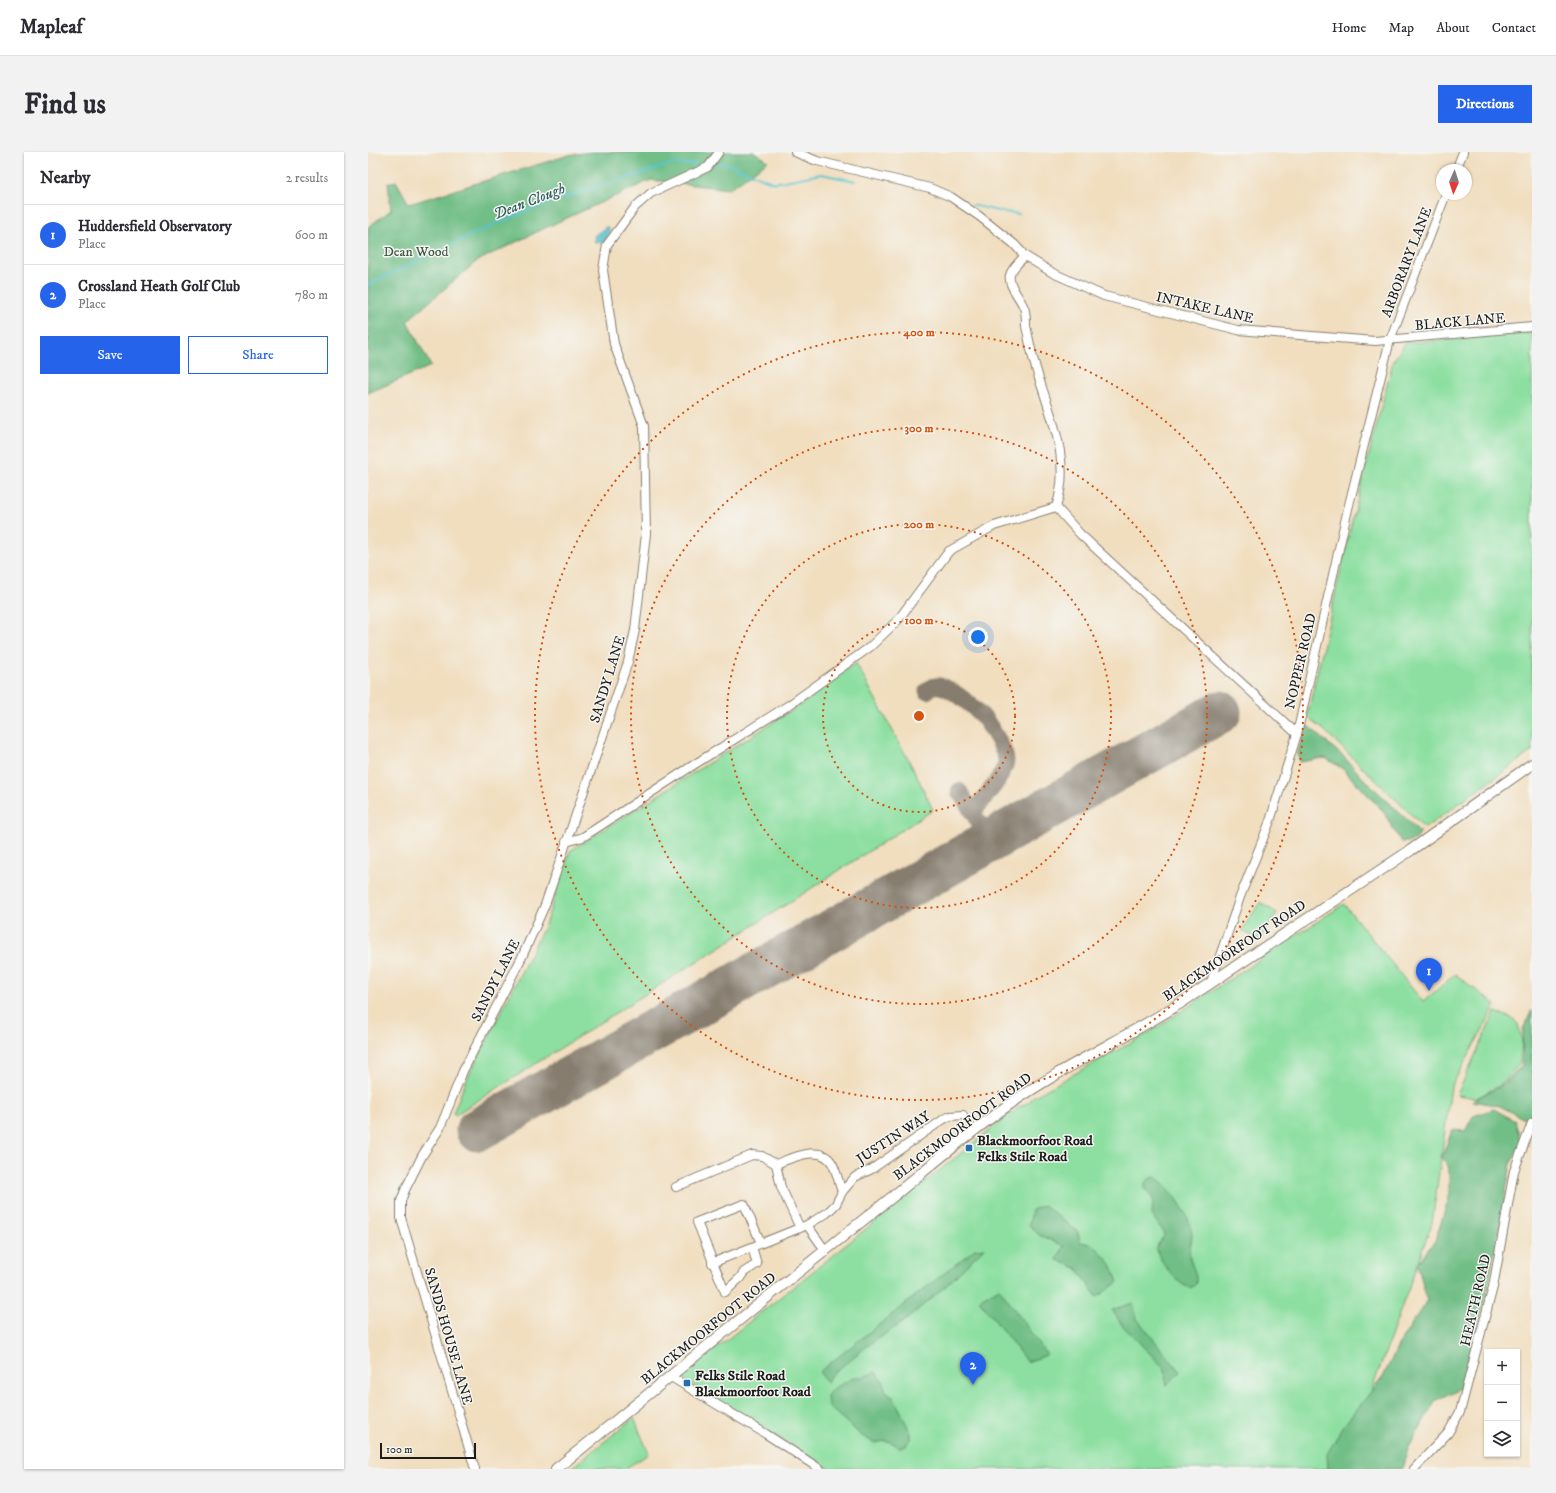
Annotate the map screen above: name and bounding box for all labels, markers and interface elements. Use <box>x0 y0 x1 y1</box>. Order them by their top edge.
text: Mapleaf <box>20 16 83 39</box>
text: Home <box>1332 19 1366 37</box>
text: Map <box>1388 19 1414 37</box>
text: About <box>1436 19 1470 37</box>
text: Contact <box>1492 19 1536 37</box>
button: Directions <box>1438 85 1532 123</box>
text: Find us <box>24 87 106 122</box>
north arrow <box>1436 164 1472 200</box>
text: Nearby <box>40 167 90 189</box>
text: 2 results <box>286 170 328 186</box>
water label: Dean Clough <box>491 179 568 224</box>
street label: ARBORARY LANE <box>1378 205 1436 320</box>
text: Huddersfield Observatory <box>78 217 232 236</box>
text: 1 <box>51 227 55 243</box>
text: 600 m <box>295 227 328 243</box>
text: Place <box>78 236 106 252</box>
park label: Dean Wood <box>383 243 449 261</box>
text: Crossland Heath Golf Club <box>78 277 240 296</box>
text: 2 <box>50 287 56 303</box>
text: 780 m <box>295 287 328 303</box>
street label: INTAKE LANE <box>1154 288 1255 328</box>
text: Place <box>78 296 106 312</box>
street label: BLACK LANE <box>1414 309 1506 335</box>
text: 400 m <box>902 325 935 340</box>
button: Save <box>40 336 180 374</box>
button: Share <box>188 336 328 374</box>
text: 300 m <box>905 421 933 436</box>
text: 200 m <box>904 517 934 532</box>
street label: NOPPER ROAD <box>1281 611 1321 711</box>
text: 100 m <box>905 613 933 628</box>
your location <box>968 627 988 647</box>
street label: SANDY LANE <box>586 633 630 725</box>
centre of rings <box>912 709 926 723</box>
street label: BLACKMOORFOOT ROAD <box>1159 896 1310 1006</box>
street label: SANDY LANE <box>467 936 524 1025</box>
pin: 1 <box>1416 958 1442 991</box>
street label: BLACKMOORFOOT ROAD <box>890 1069 1036 1185</box>
street label: JUSTIN WAY <box>852 1107 934 1169</box>
place label: Blackmoorfoot Road Felks Stile Road <box>977 1132 1094 1166</box>
marker: Blackmoorfoot Road Felks Stile Road <box>964 1143 974 1153</box>
street label: HEATH ROAD <box>1457 1252 1495 1348</box>
street label: SANDS HOUSE LANE <box>420 1266 476 1407</box>
street label: BLACKMOORFOOT ROAD <box>637 1269 780 1389</box>
map controls <box>1484 1349 1520 1457</box>
button: + <box>1484 1349 1520 1385</box>
pin: 2 <box>960 1352 986 1385</box>
place label: Felks Stile Road Blackmoorfoot Road <box>695 1367 812 1401</box>
marker: Felks Stile Road Blackmoorfoot Road <box>682 1378 692 1388</box>
button: − <box>1484 1385 1520 1421</box>
button: layers <box>1484 1421 1520 1457</box>
scale bar <box>380 1441 476 1460</box>
text: 100 m <box>386 1443 412 1457</box>

